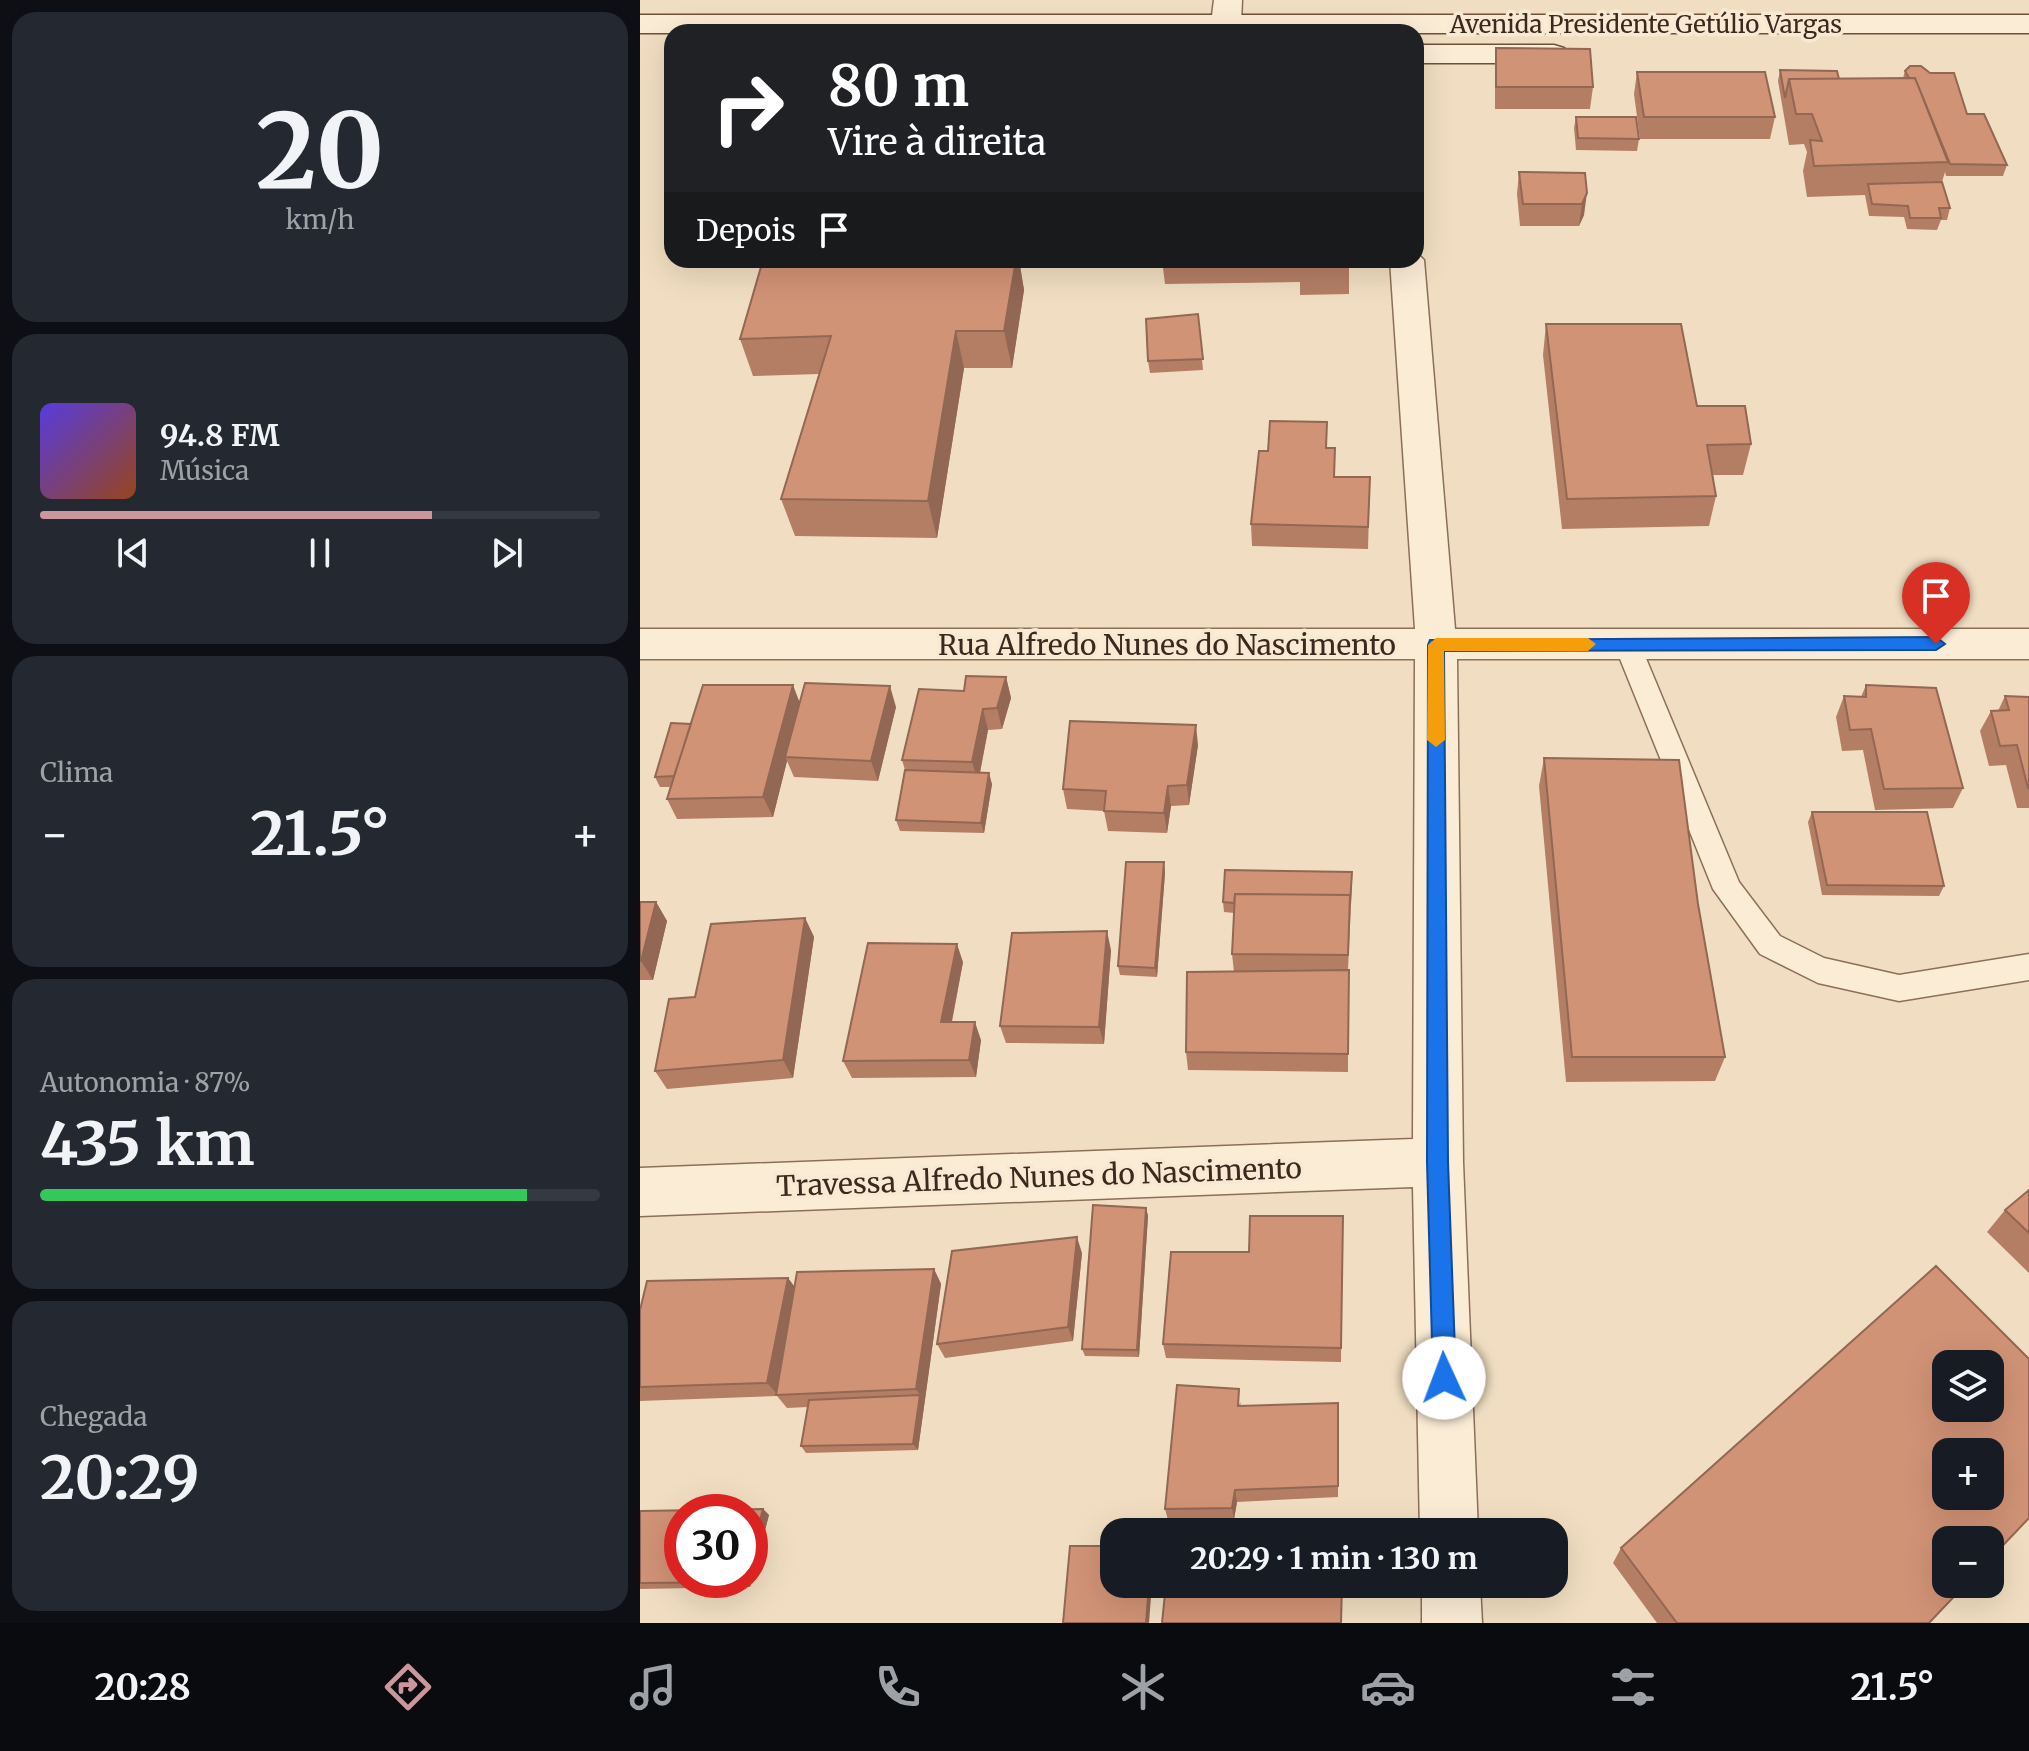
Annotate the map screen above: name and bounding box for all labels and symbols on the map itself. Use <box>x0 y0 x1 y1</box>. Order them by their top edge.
street label: Avenida Presidente Getúlio Vargas <box>1449 9 1842 40</box>
pin <box>1902 562 1970 644</box>
street label: Rua Alfredo Nunes do Nascimento <box>938 627 1396 663</box>
street label: Travessa Alfredo Nunes do Nascimento <box>776 1150 1302 1204</box>
position arrow <box>1402 1336 1486 1420</box>
speed limit sign: 30 <box>664 1494 768 1598</box>

